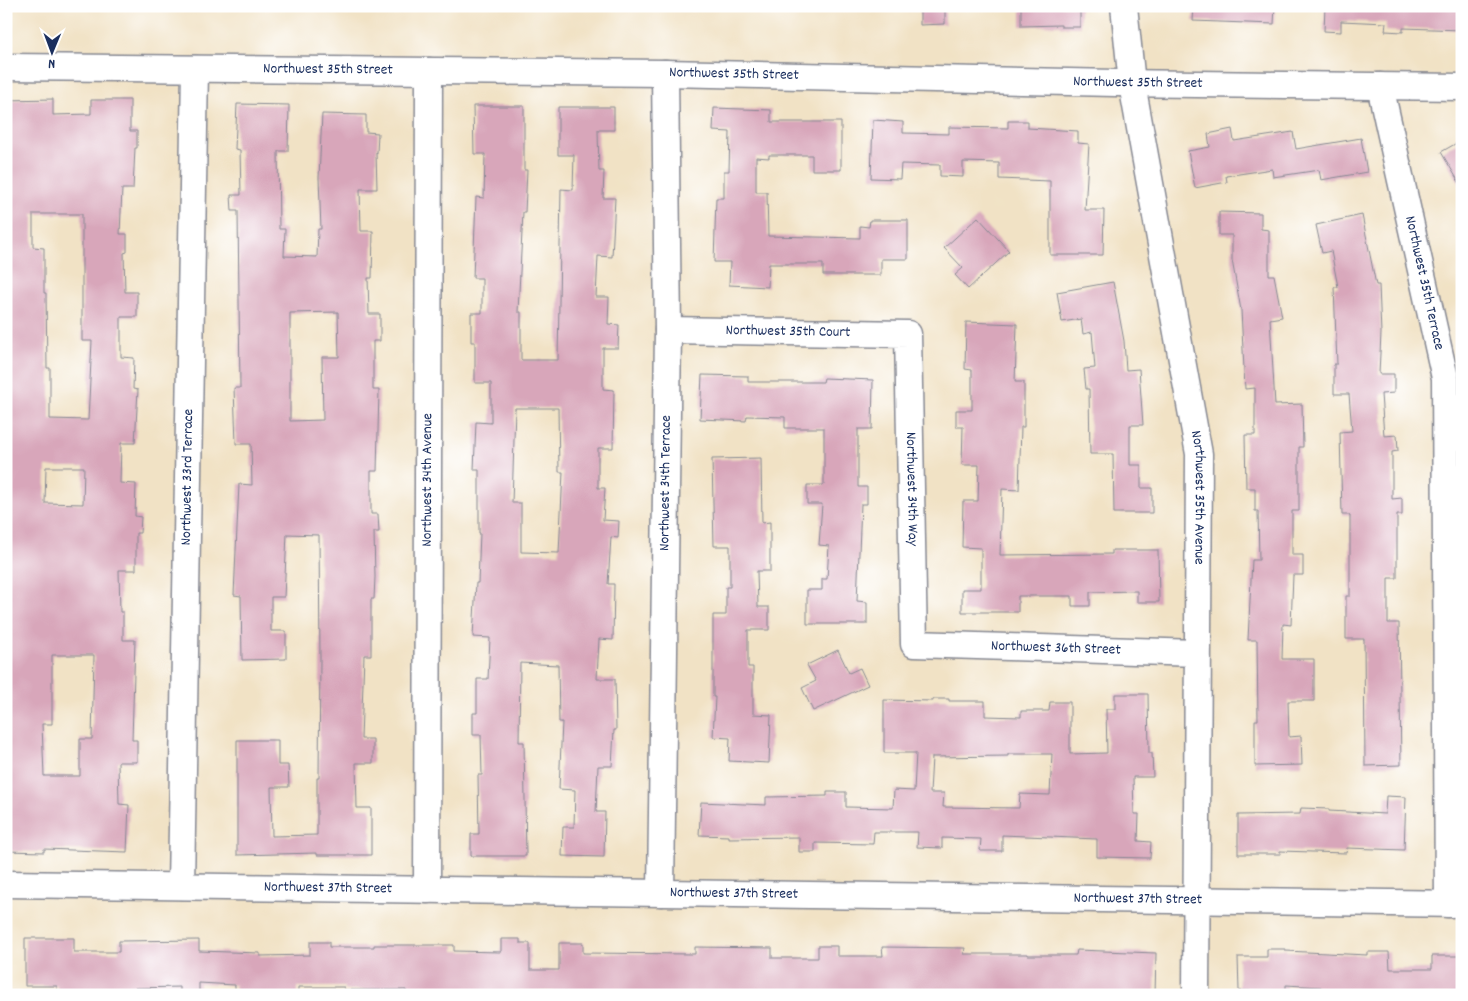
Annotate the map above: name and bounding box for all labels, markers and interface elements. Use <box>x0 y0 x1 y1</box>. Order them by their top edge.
north arrow <box>28 28 78 78</box>
text: N <box>48 53 55 73</box>
street label: Northwest 35th Street <box>263 58 393 82</box>
street label: Northwest 35th Street <box>669 62 799 87</box>
street label: Northwest 35th Street <box>1073 71 1203 95</box>
street label: Northwest 35th Terrace <box>1398 214 1450 353</box>
street label: Northwest 35th Court <box>725 320 851 344</box>
street label: Northwest 33rd Terrace <box>176 408 200 546</box>
street label: Northwest 34th Avenue <box>417 413 439 547</box>
street label: Northwest 34th Terrace <box>654 415 678 551</box>
street label: Northwest 35th Avenue <box>1184 429 1210 565</box>
street label: Northwest 34th Way <box>899 432 923 547</box>
street label: Northwest 36th Street <box>990 635 1122 662</box>
street label: Northwest 37th Street <box>264 877 393 900</box>
street label: Northwest 37th Street <box>670 882 799 906</box>
street label: Northwest 37th Street <box>1073 888 1203 911</box>

